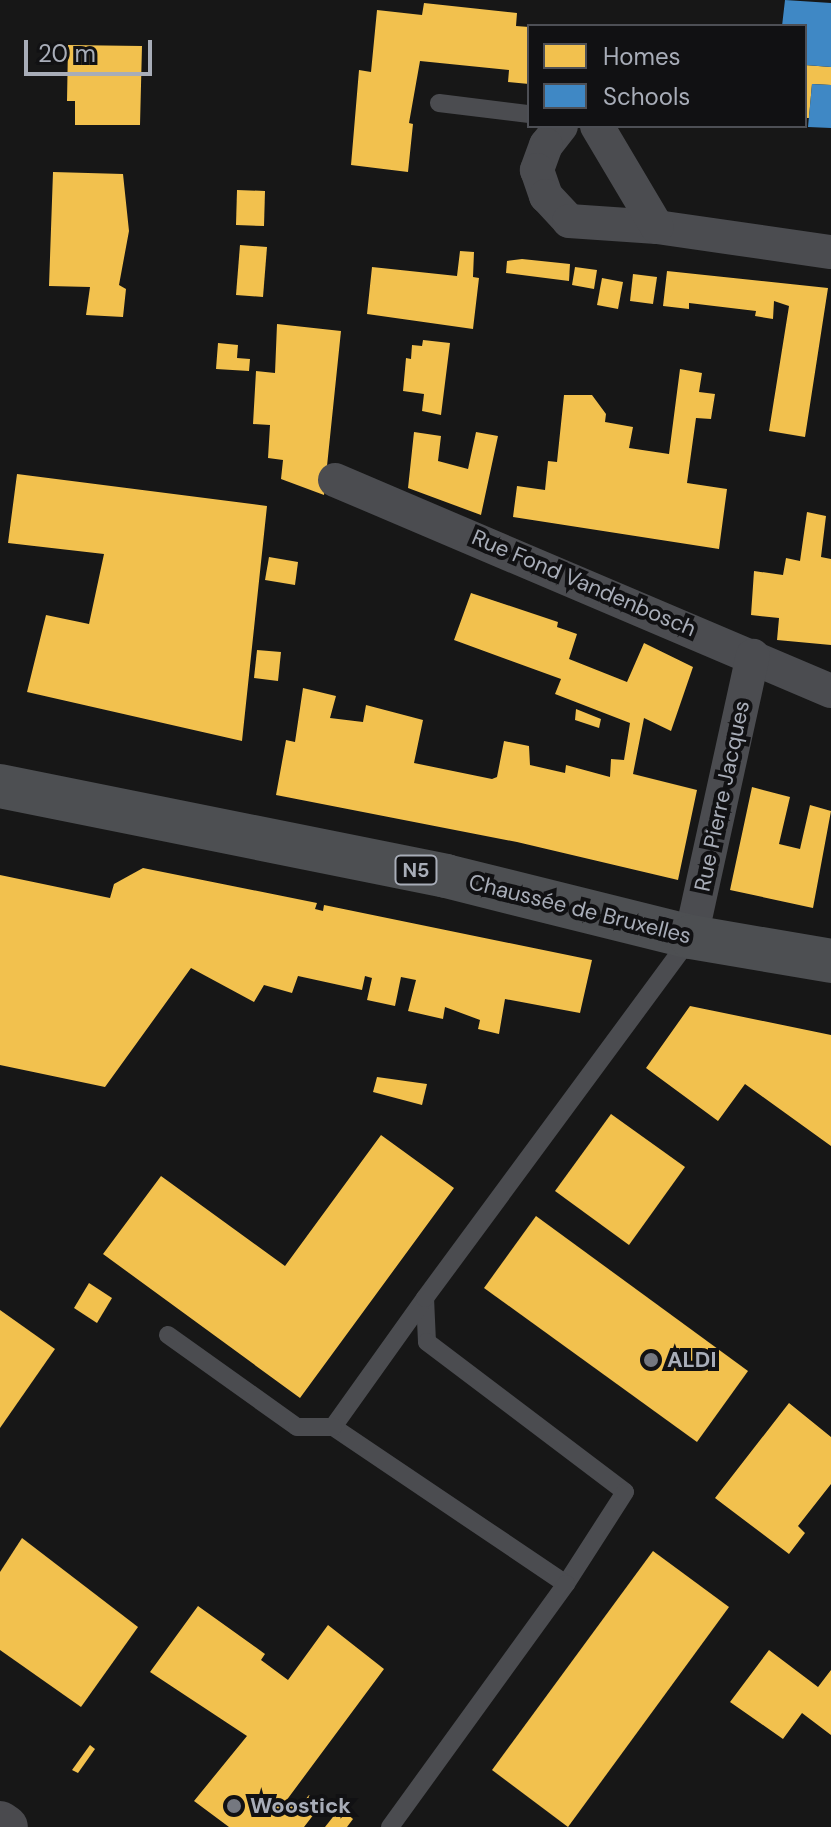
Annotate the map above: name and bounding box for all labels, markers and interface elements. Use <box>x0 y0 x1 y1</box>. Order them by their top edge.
scale bar <box>28 24 156 74</box>
legend <box>527 24 807 128</box>
text: 20 m <box>38 38 96 69</box>
text: Homes <box>603 41 681 72</box>
text: Schools <box>603 81 690 112</box>
street label: Rue Fond Vandenbosch <box>468 524 700 642</box>
street label: Rue Pierre Jacques <box>689 698 755 894</box>
road number: N5 <box>394 854 438 886</box>
street label: Chaussée de Bruxelles <box>466 869 694 949</box>
place label: ALDI <box>667 1347 716 1373</box>
marker: ALDI <box>642 1351 660 1369</box>
place label: Woostick <box>250 1793 351 1819</box>
marker: Woostick <box>225 1797 243 1815</box>

